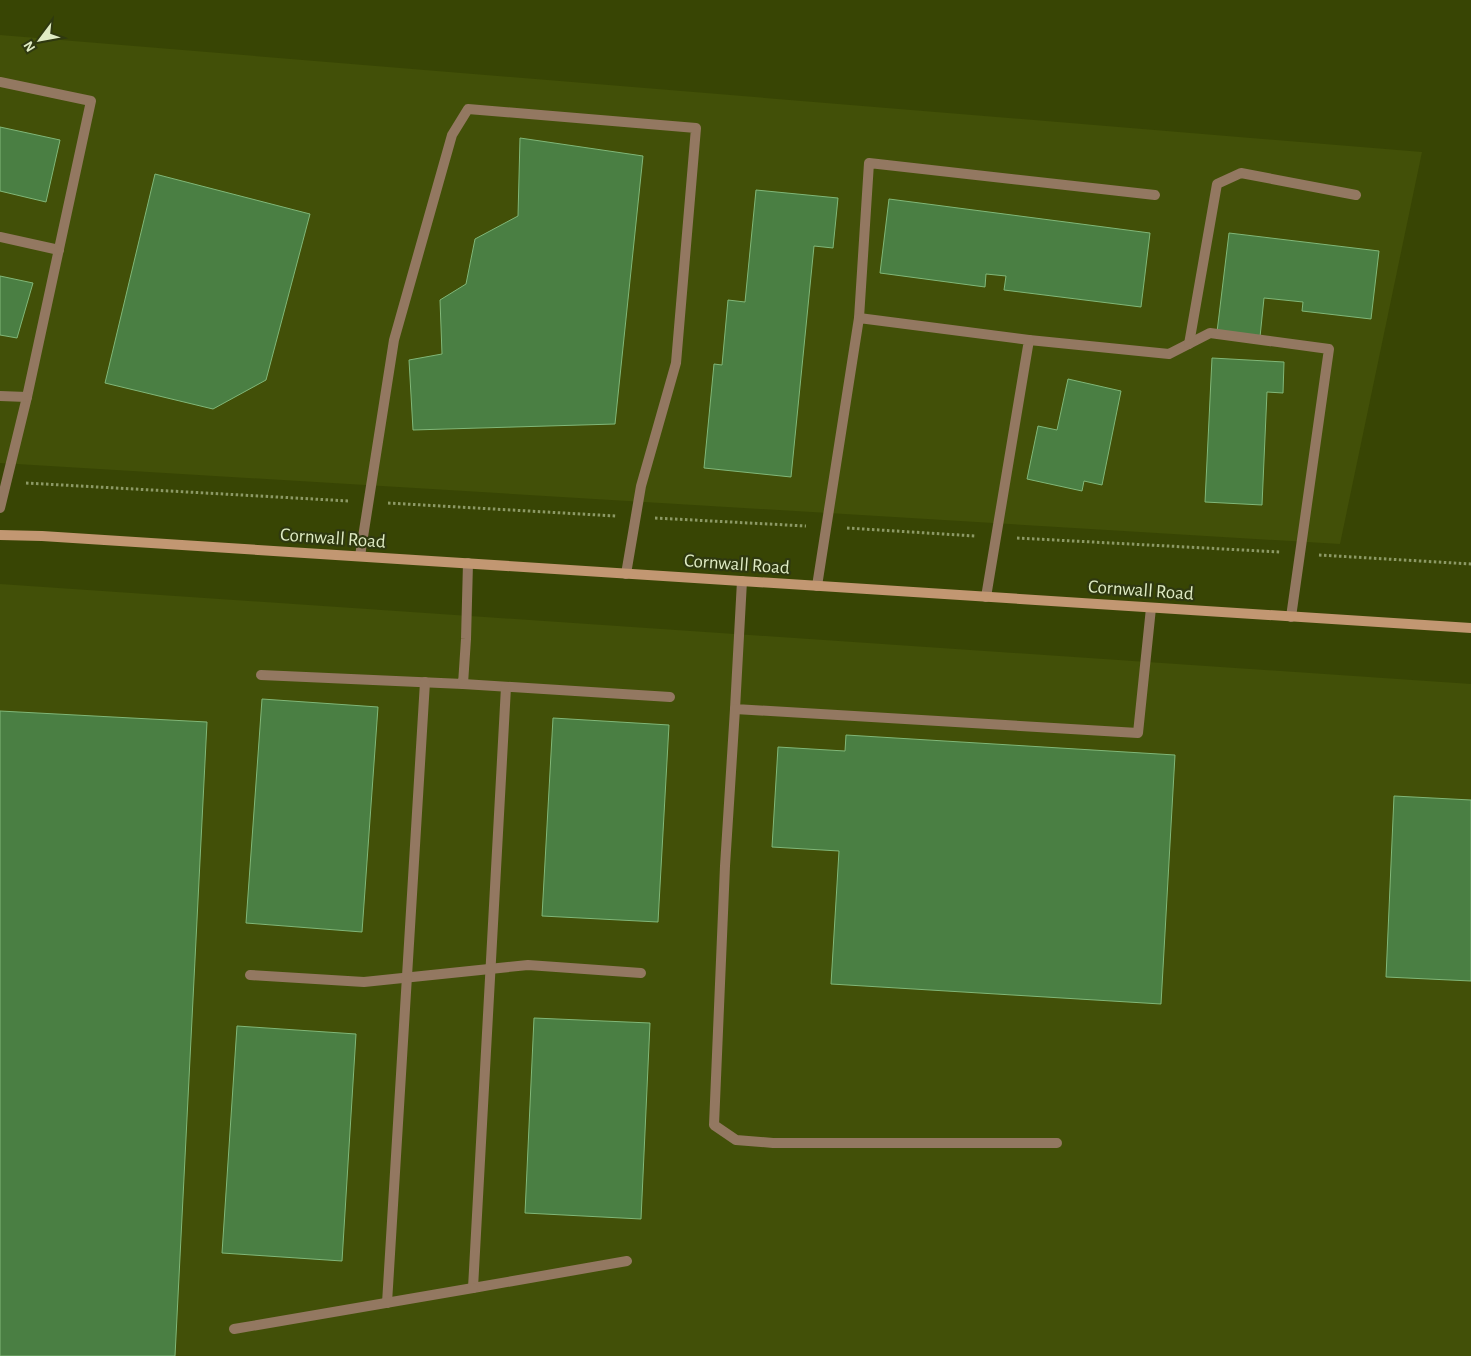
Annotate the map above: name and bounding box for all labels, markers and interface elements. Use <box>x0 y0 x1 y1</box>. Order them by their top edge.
north arrow <box>15 15 65 65</box>
text: N <box>21 39 38 54</box>
street label: Cornwall Road <box>279 525 386 552</box>
street label: Cornwall Road <box>683 551 790 578</box>
street label: Cornwall Road <box>1087 577 1194 604</box>

